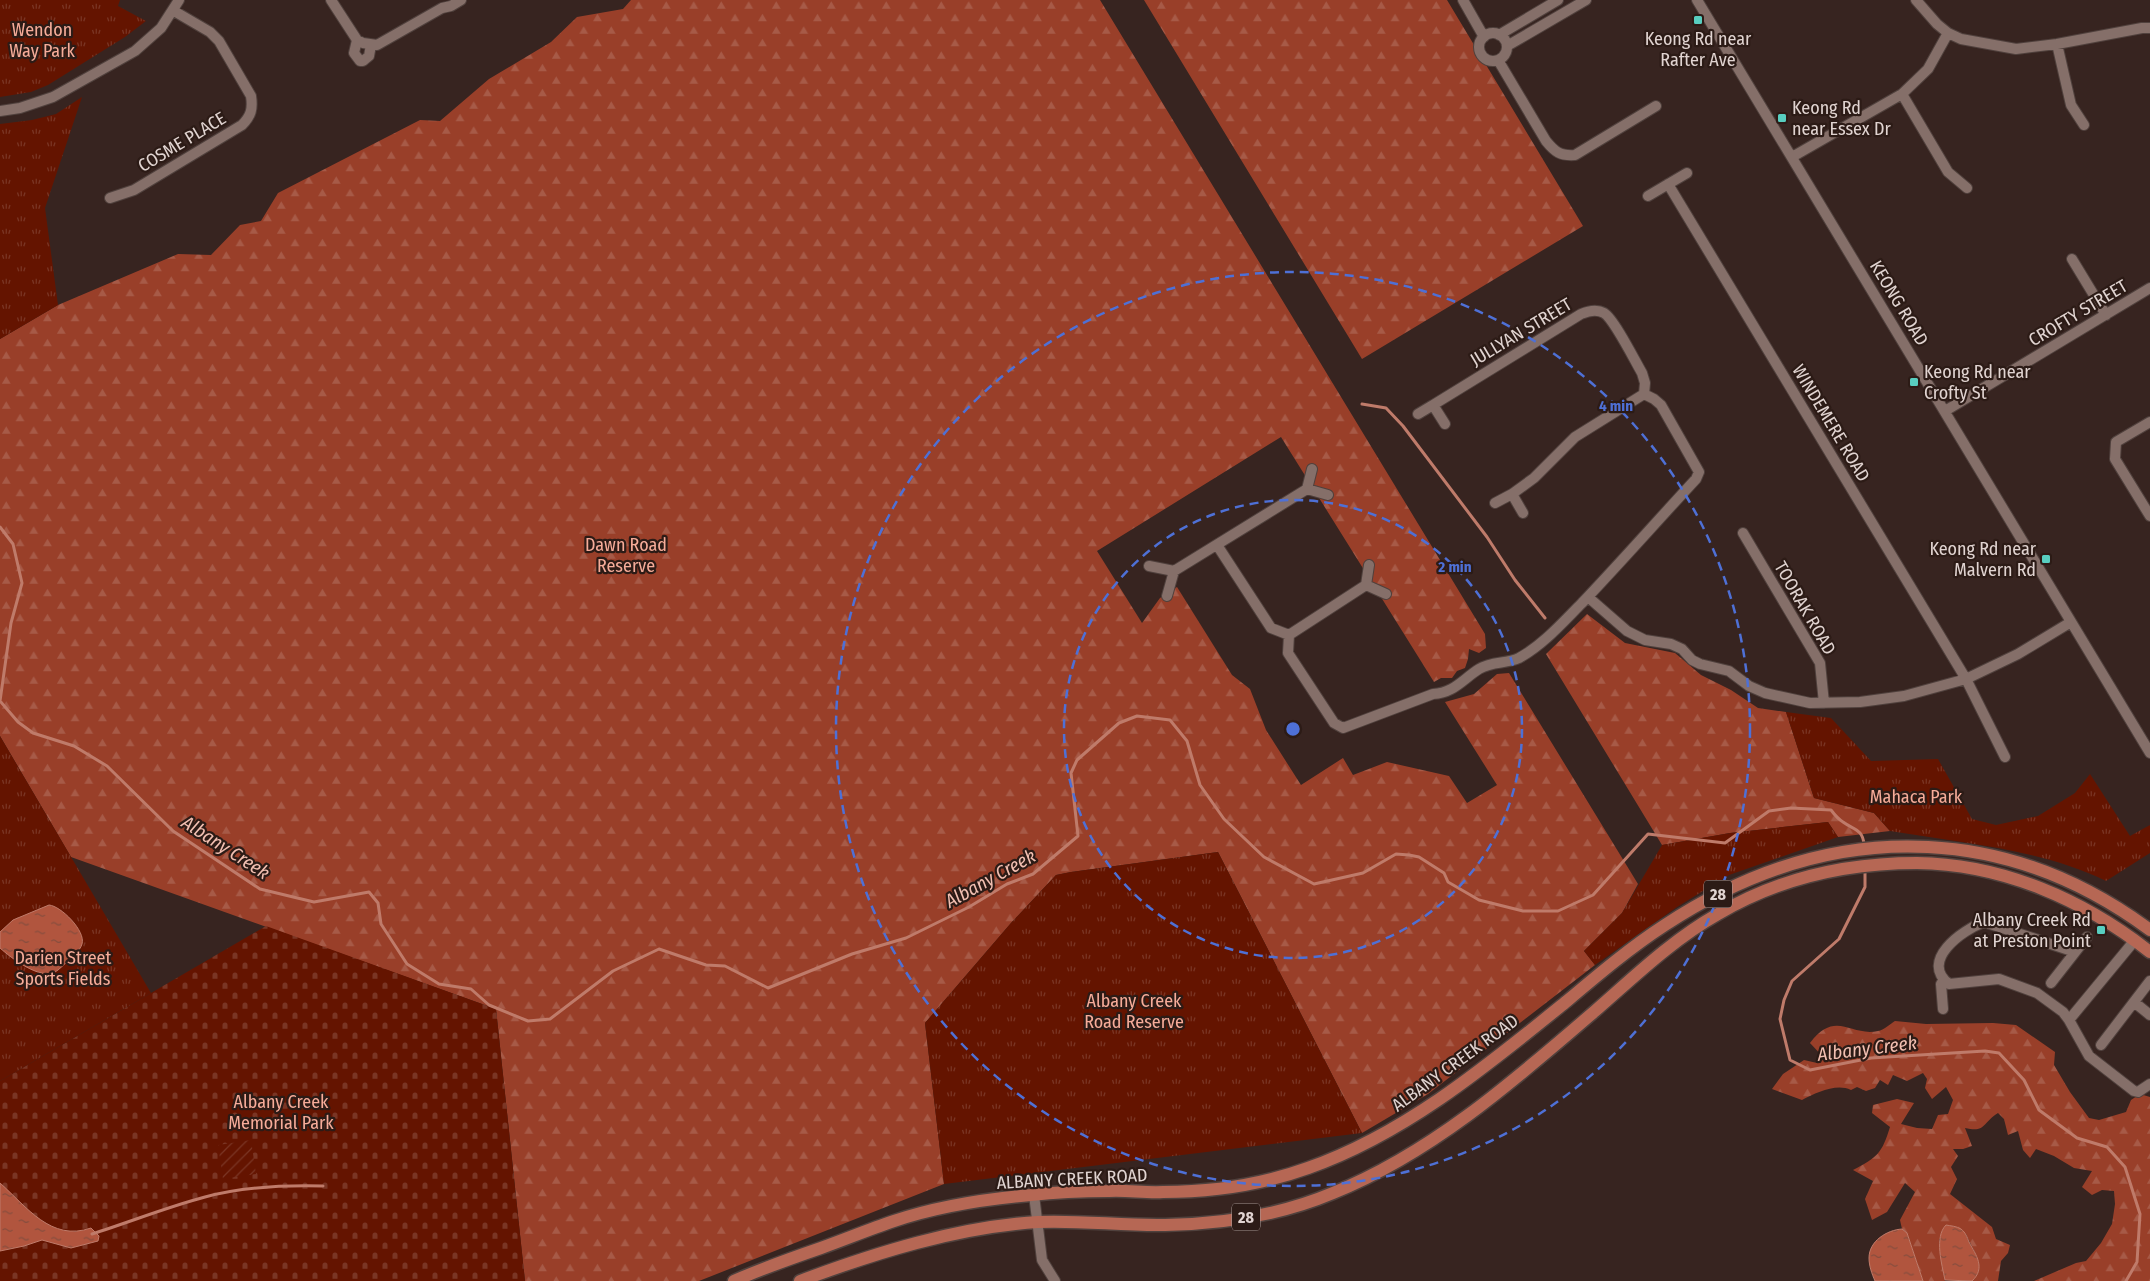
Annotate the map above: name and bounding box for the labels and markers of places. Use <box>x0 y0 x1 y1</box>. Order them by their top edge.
marker: Keong Rd near Rafter Ave <box>1692 14 1704 26</box>
place label: Keong Rd near Rafter Ave <box>1645 28 1752 71</box>
place label: Keong Rd near Essex Dr <box>1792 97 1891 140</box>
marker: Keong Rd near Essex Dr <box>1776 112 1788 124</box>
place label: Keong Rd near Crofty St <box>1924 361 2031 404</box>
marker: Keong Rd near Crofty St <box>1908 376 1920 388</box>
place label: Keong Rd near Malvern Rd <box>1929 538 2037 581</box>
marker: Keong Rd near Malvern Rd <box>2040 553 2052 565</box>
centre of rings <box>1284 720 1302 738</box>
place label: Albany Creek Rd at Preston Point <box>1973 909 2091 952</box>
marker: Albany Creek Rd at Preston Point <box>2095 924 2107 936</box>

